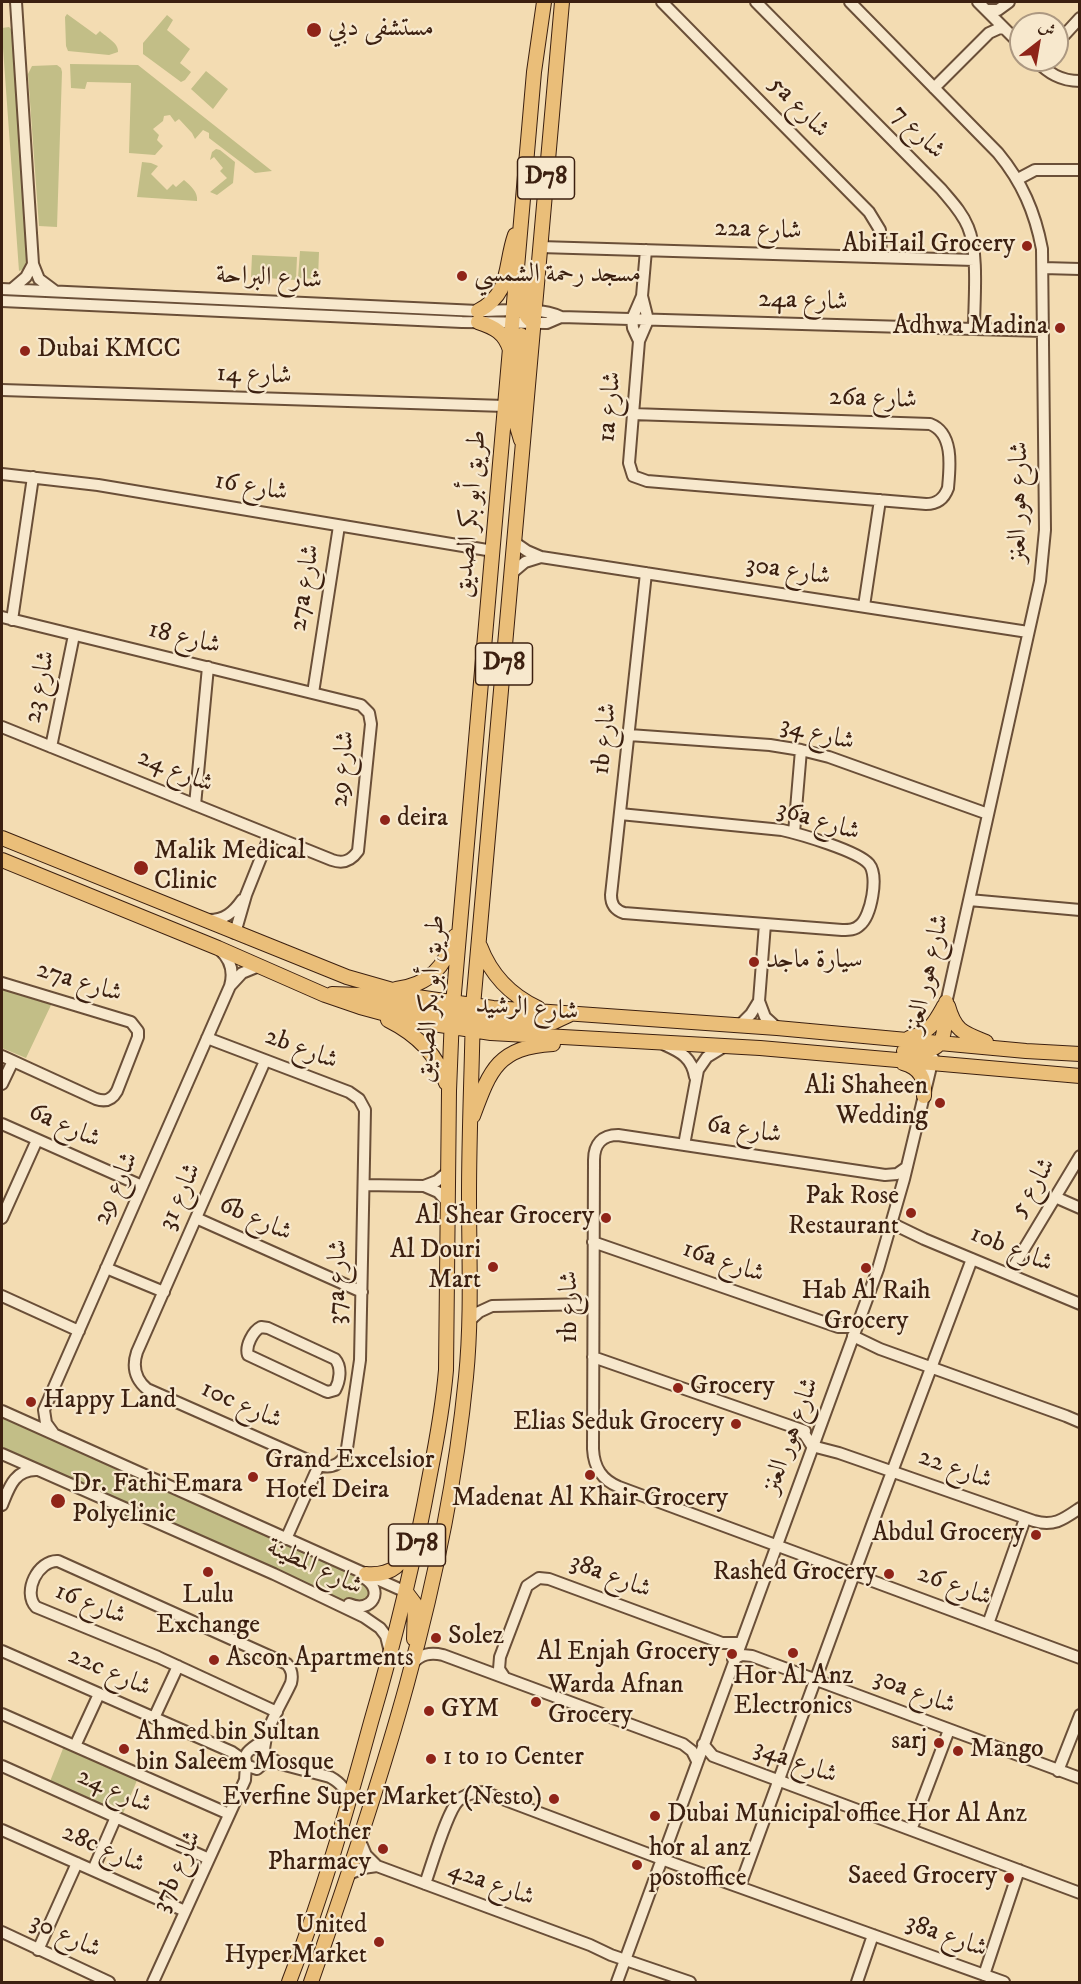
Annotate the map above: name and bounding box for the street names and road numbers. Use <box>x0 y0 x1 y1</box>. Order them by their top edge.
street label: 5a شارع <box>761 70 835 146</box>
street label: شارع 7 <box>883 99 951 167</box>
road number: D78 <box>518 157 574 199</box>
street label: 22a شارع <box>714 214 802 248</box>
street label: شارع البراحة <box>215 261 323 297</box>
street label: 24a شارع <box>758 285 848 319</box>
street label: شارع 14 <box>216 359 292 393</box>
street label: 1a شارع <box>592 370 630 444</box>
street label: 26a شارع <box>828 383 918 417</box>
street label: طريق أبو بكر الصديق <box>449 429 495 599</box>
street label: شارع هور العنز <box>1003 441 1037 563</box>
street label: شارع 16 <box>212 466 290 510</box>
street label: 27a شارع <box>284 542 328 634</box>
street label: 30a شارع <box>743 550 833 594</box>
street label: شارع 18 <box>145 615 223 663</box>
road number: D78 <box>476 643 532 685</box>
street label: شارع 23 <box>18 648 64 726</box>
street label: 1b شارع <box>587 701 625 777</box>
street label: شارع 34 <box>777 711 857 759</box>
street label: شارع 29 <box>325 730 363 808</box>
street label: شارع 24 <box>133 743 217 801</box>
street label: 36a شارع <box>773 795 863 849</box>
street label: شارع هور العنز <box>900 911 958 1037</box>
street label: طريق أبو بكر الصديق <box>411 914 453 1084</box>
street label: 27a شارع <box>33 955 125 1011</box>
street label: شارع الرشيد <box>475 991 579 1029</box>
street label: 2b شارع <box>260 1022 342 1078</box>
street label: 6a شارع <box>23 1097 105 1157</box>
street label: 6a شارع <box>704 1110 784 1152</box>
street label: شارع 29 <box>87 1148 147 1230</box>
street label: شارع 5 <box>1004 1153 1064 1223</box>
street label: شارع 31 <box>153 1159 209 1235</box>
street label: 6b شارع <box>214 1190 296 1250</box>
street label: 10b شارع <box>965 1219 1057 1281</box>
street label: 16a شارع <box>678 1234 768 1292</box>
street label: 37a شارع <box>323 1239 355 1325</box>
street label: 1b شارع <box>555 1271 587 1343</box>
street label: 10c شارع <box>196 1374 286 1438</box>
street label: شارع هور العنز <box>757 1374 827 1498</box>
street label: شارع 22 <box>914 1442 996 1498</box>
road number: D78 <box>388 1524 446 1566</box>
street label: شارع المطينة <box>261 1532 367 1604</box>
street label: 38a شارع <box>565 1547 655 1607</box>
street label: شارع 26 <box>912 1559 996 1615</box>
street label: شارع 16 <box>50 1577 130 1633</box>
street label: 22c شارع <box>63 1641 155 1705</box>
street label: 30a شارع <box>869 1663 959 1723</box>
street label: 34a شارع <box>749 1734 841 1792</box>
street label: شارع 24 <box>72 1762 156 1822</box>
street label: 28c شارع <box>57 1818 149 1882</box>
street label: 37b شارع <box>146 1826 210 1918</box>
street label: 42a شارع <box>444 1855 538 1915</box>
street label: شارع 30 <box>25 1907 105 1967</box>
street label: 38a شارع <box>901 1908 991 1966</box>

